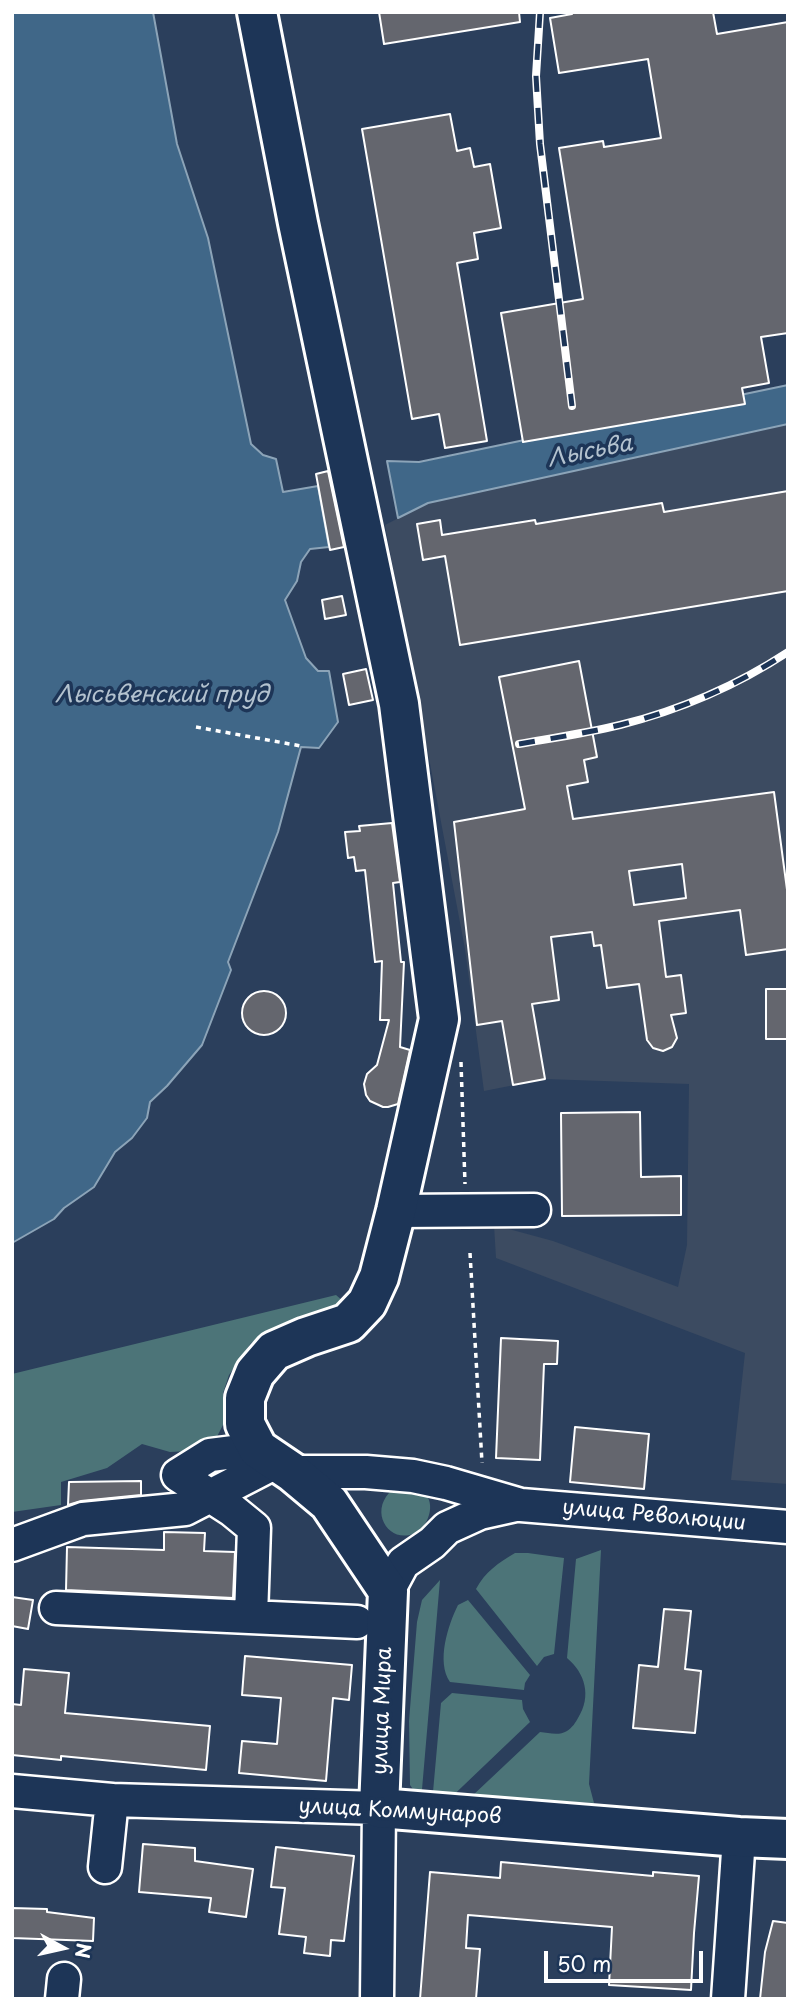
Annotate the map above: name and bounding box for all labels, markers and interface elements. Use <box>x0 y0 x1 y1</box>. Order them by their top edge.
water label: Лысьва <box>545 430 635 474</box>
water label: Лысьвенский пруд <box>55 682 269 710</box>
street label: улица Революции <box>561 1495 747 1537</box>
street label: улица Мира <box>368 1647 398 1775</box>
street label: улица Коммунаров <box>298 1794 502 1830</box>
north arrow <box>28 1913 98 1983</box>
scale bar <box>548 1938 707 1982</box>
text: N <box>69 1942 99 1960</box>
text: 50 m <box>557 1947 611 1979</box>

